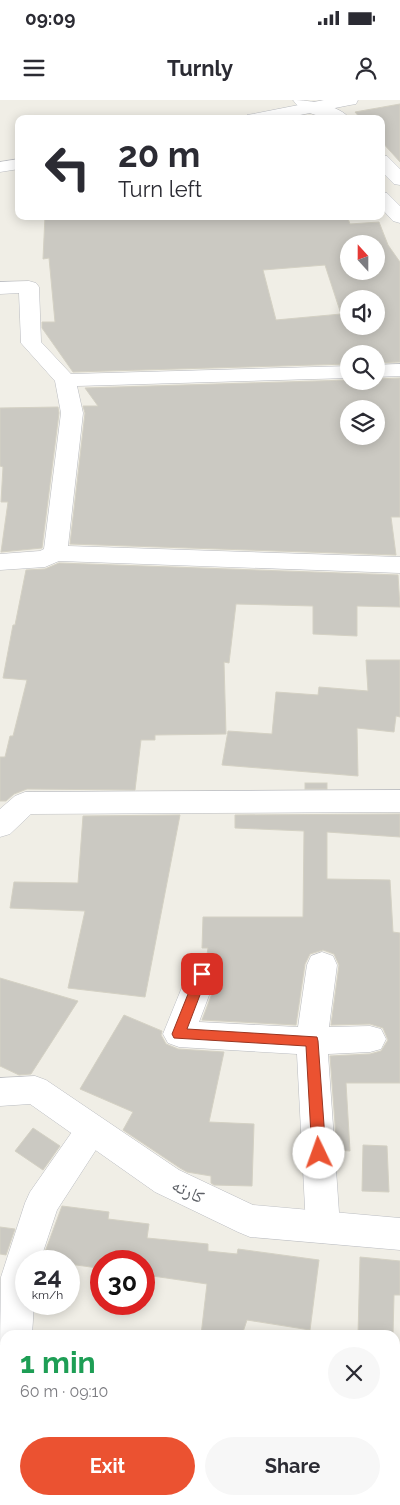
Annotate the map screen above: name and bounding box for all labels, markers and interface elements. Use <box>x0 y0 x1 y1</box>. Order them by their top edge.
text: 09:09 <box>25 7 75 29</box>
icon: menu <box>20 54 48 82</box>
icon: person <box>352 54 380 82</box>
text: Turnly <box>167 55 233 81</box>
text: 20 m <box>118 134 200 175</box>
icon: left <box>35 135 100 200</box>
text: Turn left <box>118 176 202 202</box>
north arrow <box>340 235 385 280</box>
map controls <box>340 235 385 445</box>
button: sound <box>340 290 385 335</box>
button: search <box>340 345 385 390</box>
button: layers <box>340 400 385 445</box>
pin <box>181 953 223 995</box>
icon: arrive <box>188 960 216 988</box>
position arrow <box>292 1126 344 1178</box>
street label: کارته <box>169 1174 208 1208</box>
speed limit sign: 30 <box>90 1250 155 1315</box>
text: 24 <box>33 1261 62 1291</box>
text: km/h <box>32 1288 63 1302</box>
text: 1 min <box>20 1345 96 1380</box>
button: close <box>328 1347 380 1399</box>
text: 60 m · 09:10 <box>20 1382 108 1401</box>
button: Exit <box>20 1437 195 1495</box>
button: Share <box>205 1437 380 1495</box>

